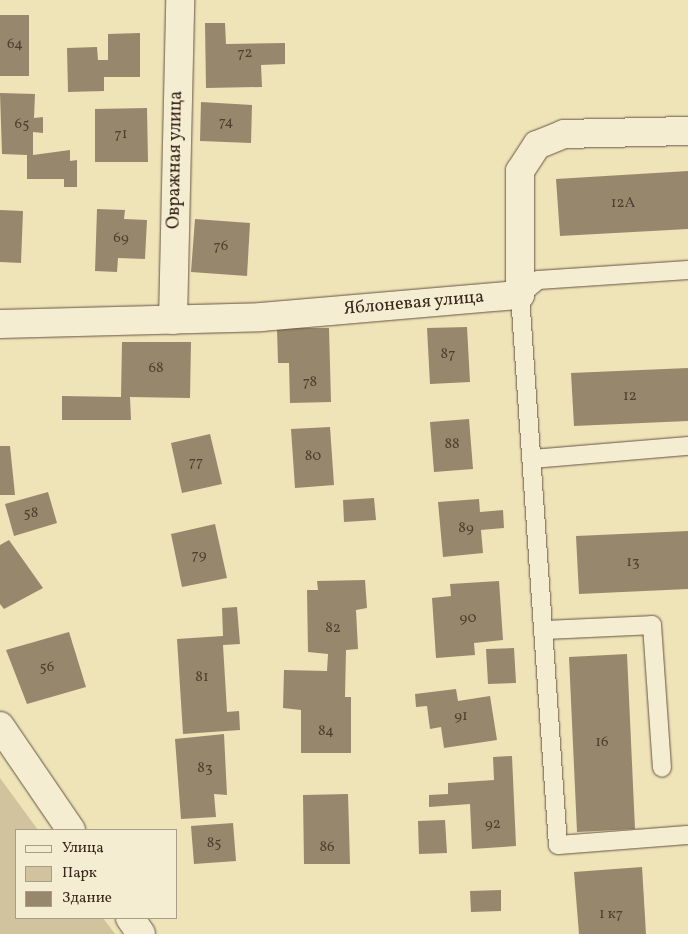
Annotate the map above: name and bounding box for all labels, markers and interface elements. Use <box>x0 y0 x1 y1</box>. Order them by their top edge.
house number: 64 <box>7 36 23 54</box>
house number: 72 <box>237 45 253 63</box>
street label: Овражная улица <box>164 90 188 230</box>
house number: 74 <box>219 114 233 132</box>
house number: 65 <box>15 116 29 134</box>
house number: 71 <box>114 126 128 144</box>
house number: 12А <box>611 195 635 213</box>
house number: 69 <box>113 230 129 248</box>
house number: 76 <box>214 238 228 256</box>
street label: Яблоневая улица <box>343 287 485 321</box>
house number: 87 <box>441 346 455 364</box>
house number: 68 <box>148 360 164 378</box>
house number: 78 <box>303 374 317 392</box>
house number: 12 <box>623 388 637 406</box>
house number: 88 <box>444 436 460 454</box>
house number: 80 <box>305 448 321 466</box>
house number: 77 <box>189 454 203 472</box>
house number: 58 <box>24 505 38 523</box>
house number: 89 <box>458 520 474 538</box>
house number: 79 <box>192 547 206 565</box>
house number: 13 <box>626 554 640 572</box>
house number: 90 <box>459 610 477 628</box>
house number: 82 <box>325 620 341 638</box>
house number: 56 <box>40 659 54 677</box>
house number: 81 <box>195 669 209 687</box>
house number: 91 <box>454 708 468 726</box>
house number: 84 <box>318 723 334 741</box>
house number: 16 <box>595 734 609 752</box>
house number: 83 <box>197 760 213 778</box>
house number: 92 <box>485 816 501 834</box>
legend <box>15 829 178 919</box>
house number: 85 <box>207 835 221 853</box>
text: Улица <box>62 838 104 859</box>
house number: 86 <box>319 839 335 857</box>
text: Парк <box>62 863 97 884</box>
text: Здание <box>62 888 112 909</box>
house number: 1 к7 <box>599 906 623 924</box>

